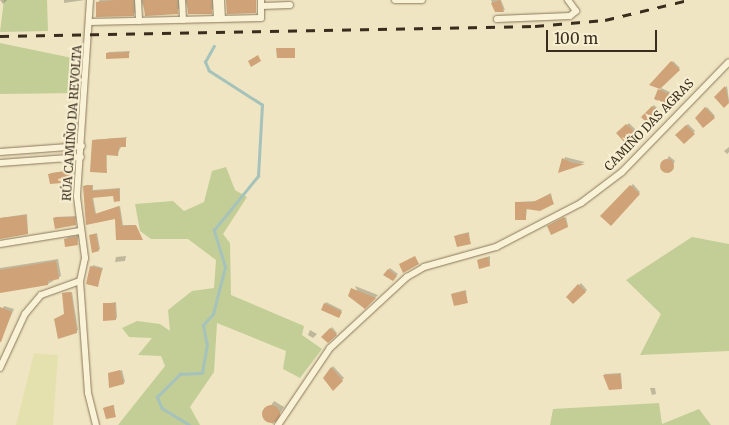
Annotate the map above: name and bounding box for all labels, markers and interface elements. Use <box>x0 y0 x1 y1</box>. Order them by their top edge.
scale bar <box>549 20 660 52</box>
text: 100 m <box>554 29 598 48</box>
street label: RÚA CAMIÑO DA REVOLTA <box>59 45 85 201</box>
street label: CAMIÑO DAS AGRAS <box>601 76 697 174</box>

